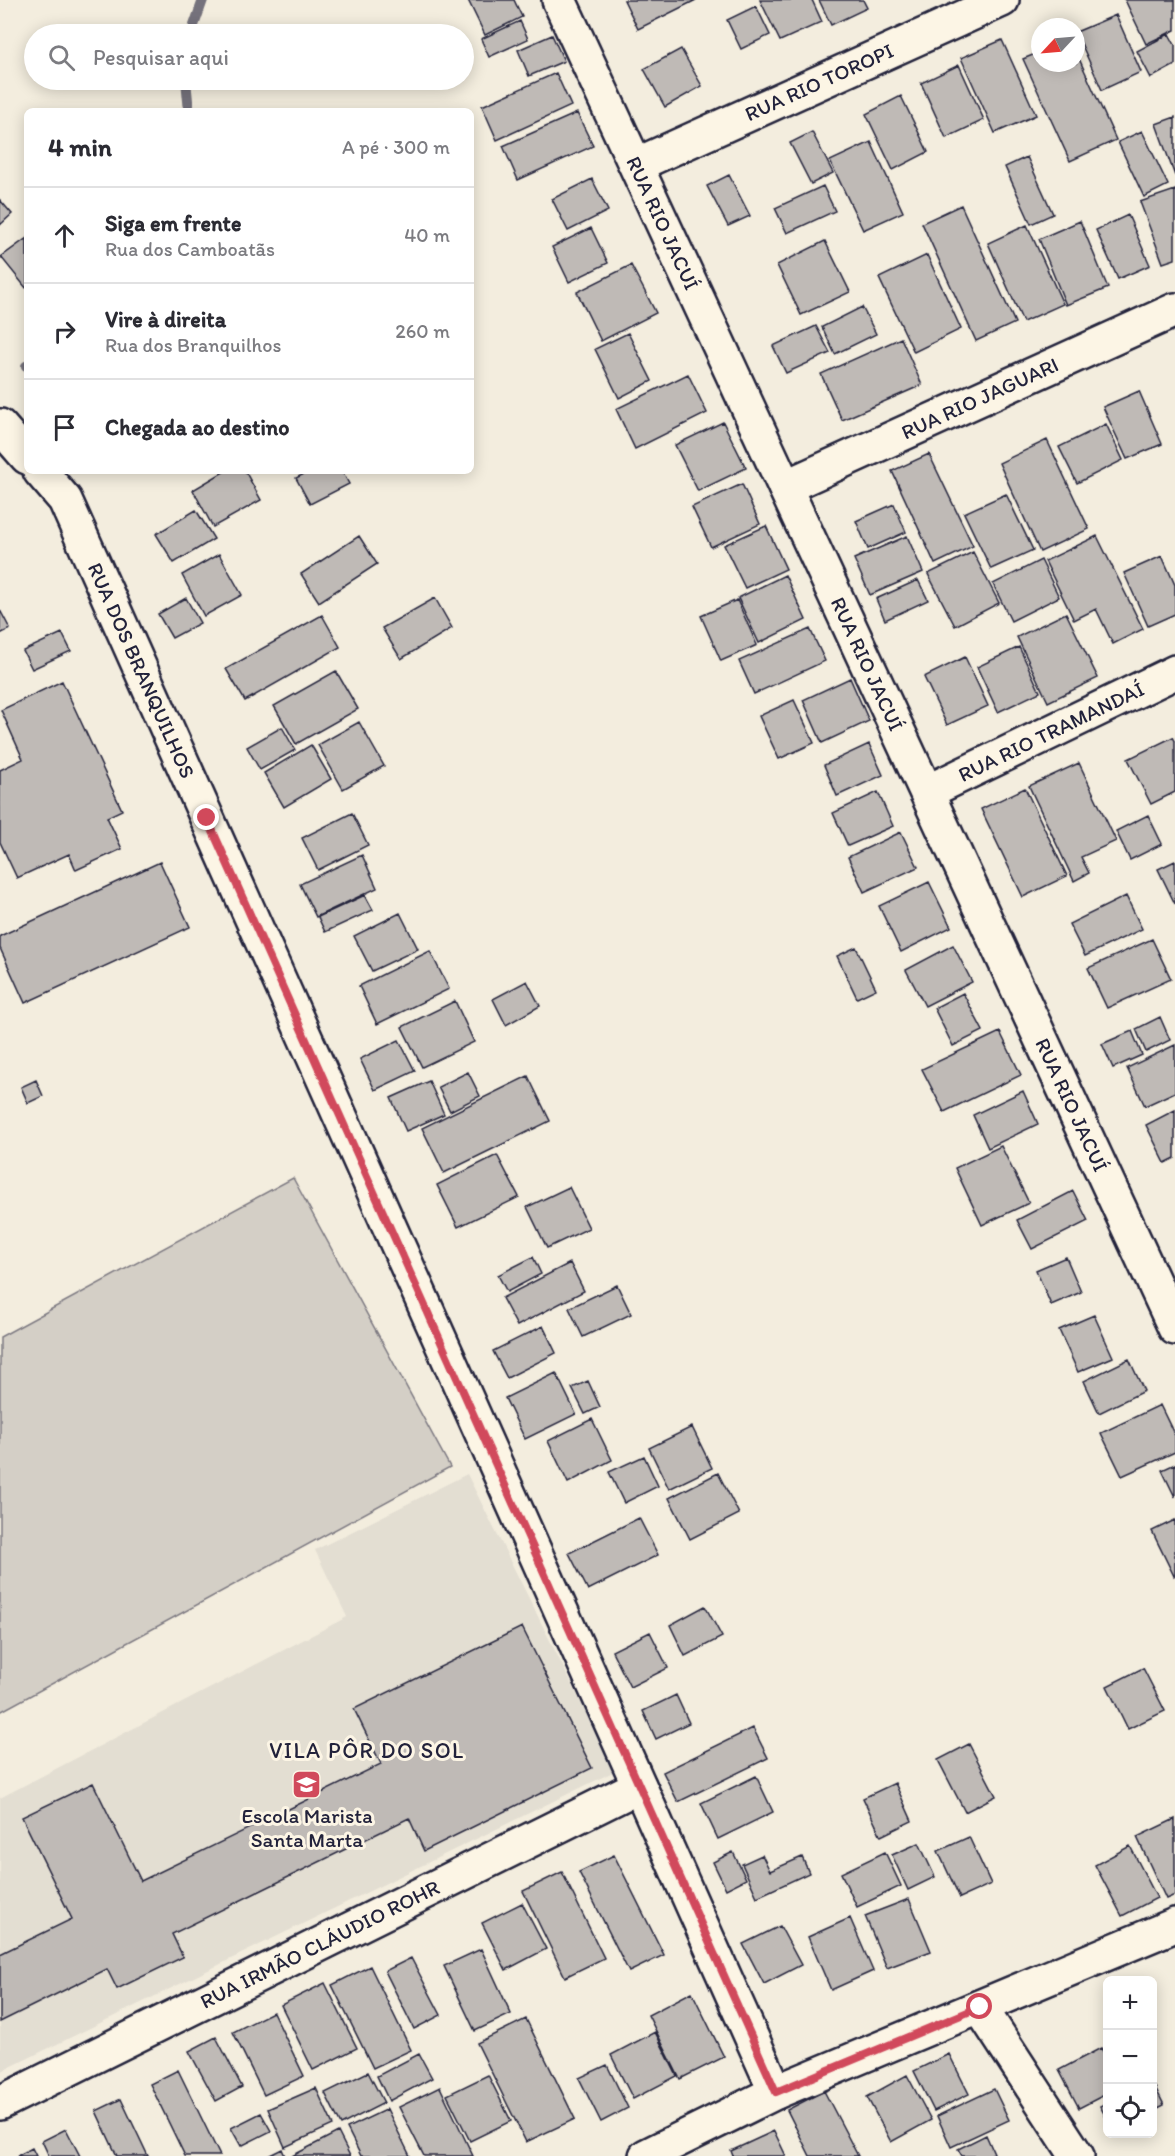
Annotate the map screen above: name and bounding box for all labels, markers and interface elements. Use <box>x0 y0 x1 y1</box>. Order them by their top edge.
north arrow <box>1031 18 1085 72</box>
search box <box>24 24 474 90</box>
street label: RUA RIO TOROPI <box>741 38 897 126</box>
icon: search <box>45 41 78 74</box>
text: Pesquisar aqui <box>93 44 229 71</box>
text: 4 min <box>48 131 112 163</box>
text: A pé · 300 m <box>342 135 450 159</box>
street label: RUA RIO JACUÍ <box>621 152 705 294</box>
text: Siga em frente <box>105 210 241 237</box>
icon: ahead <box>48 219 81 252</box>
text: 40 m <box>404 223 450 247</box>
text: Rua dos Camboatãs <box>105 237 275 261</box>
text: Vire à direita <box>105 306 226 333</box>
icon: right <box>48 315 81 348</box>
text: 260 m <box>395 319 450 343</box>
text: Rua dos Branquilhos <box>105 333 281 357</box>
street label: RUA RIO JAGUARI <box>897 352 1062 445</box>
icon: arrive <box>48 411 81 444</box>
text: Chegada ao destino <box>105 414 289 441</box>
street label: RUA DOS BRANQUILHOS <box>83 559 201 782</box>
street label: RUA RIO JACUÍ <box>826 593 909 735</box>
street label: RUA RIO TRAMANDAÍ <box>954 676 1148 787</box>
route end <box>193 804 219 830</box>
street label: RUA RIO JACUÍ <box>1030 1034 1114 1176</box>
district label: VILA PÔR DO SOL <box>269 1737 465 1764</box>
school or university icon: Escola Marista Santa Marta <box>291 1769 323 1801</box>
place label: Escola Marista Santa Marta <box>242 1803 372 1852</box>
street label: RUA IRMÃO CLÁUDIO ROHR <box>196 1874 443 2014</box>
map controls <box>1103 1976 1157 2138</box>
button: + <box>1103 1976 1157 2030</box>
route start <box>966 1993 992 2019</box>
button: − <box>1103 2030 1157 2084</box>
button: locate <box>1103 2084 1157 2138</box>

